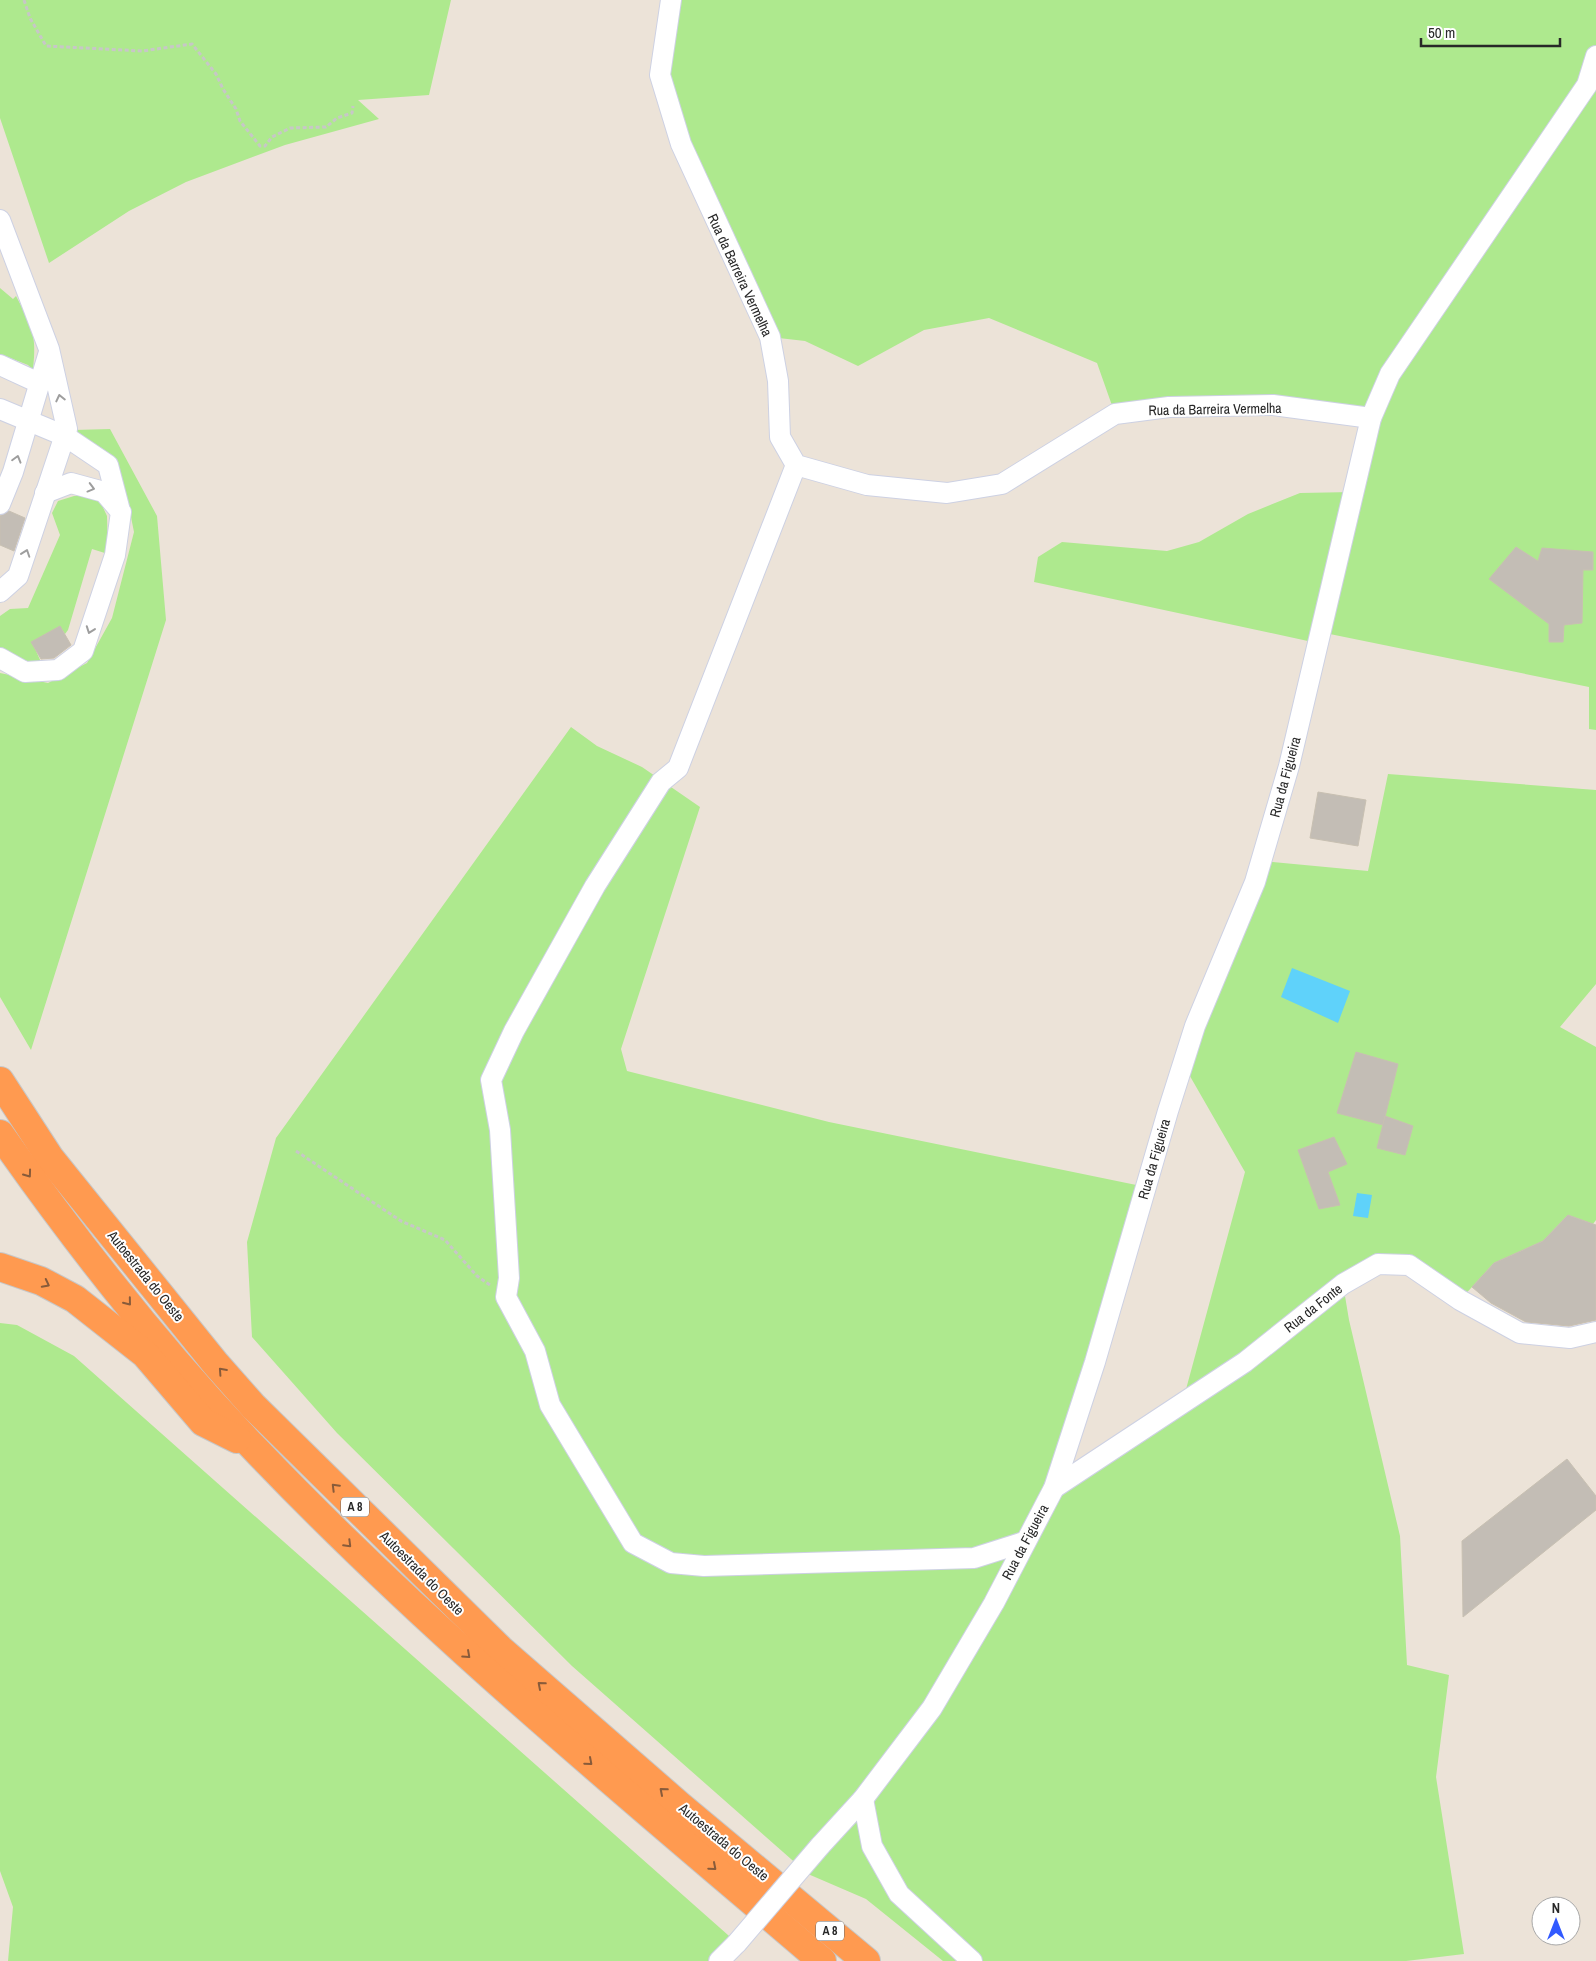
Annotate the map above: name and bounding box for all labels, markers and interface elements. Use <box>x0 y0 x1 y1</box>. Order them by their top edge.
scale bar <box>1421 15 1560 47</box>
text: 50 m <box>1428 22 1455 43</box>
street label: Rua da Barreira Vermelha <box>704 211 777 340</box>
one-way arrow <box>56 393 66 402</box>
street label: Rua da Barreira Vermelha <box>1148 399 1282 419</box>
one-way arrow <box>12 455 22 463</box>
one-way arrow <box>87 482 96 493</box>
one-way arrow <box>20 549 30 557</box>
one-way arrow <box>86 626 96 634</box>
street label: Rua da Figueira <box>1266 734 1305 819</box>
street label: Rua da Figueira <box>1134 1116 1174 1201</box>
one-way arrow <box>22 1168 31 1178</box>
street label: Autoestrada do Oeste <box>103 1226 188 1325</box>
one-way arrow <box>40 1277 49 1287</box>
street label: Rua da Fonte <box>1280 1280 1346 1336</box>
one-way arrow <box>122 1296 130 1305</box>
one-way arrow <box>219 1367 228 1376</box>
one-way arrow <box>332 1484 341 1493</box>
road number: A 8 <box>341 1498 369 1516</box>
street label: Rua da Figueira <box>998 1501 1053 1583</box>
street label: Autoestrada do Oeste <box>375 1526 468 1619</box>
one-way arrow <box>342 1538 351 1547</box>
one-way arrow <box>461 1649 470 1658</box>
one-way arrow <box>537 1682 546 1691</box>
one-way arrow <box>584 1756 593 1765</box>
one-way arrow <box>660 1788 669 1797</box>
street label: Autoestrada do Oeste <box>675 1799 773 1885</box>
one-way arrow <box>707 1862 716 1871</box>
north arrow <box>1531 1896 1581 1946</box>
text: N <box>1552 1899 1560 1917</box>
road number: A 8 <box>816 1922 844 1940</box>

